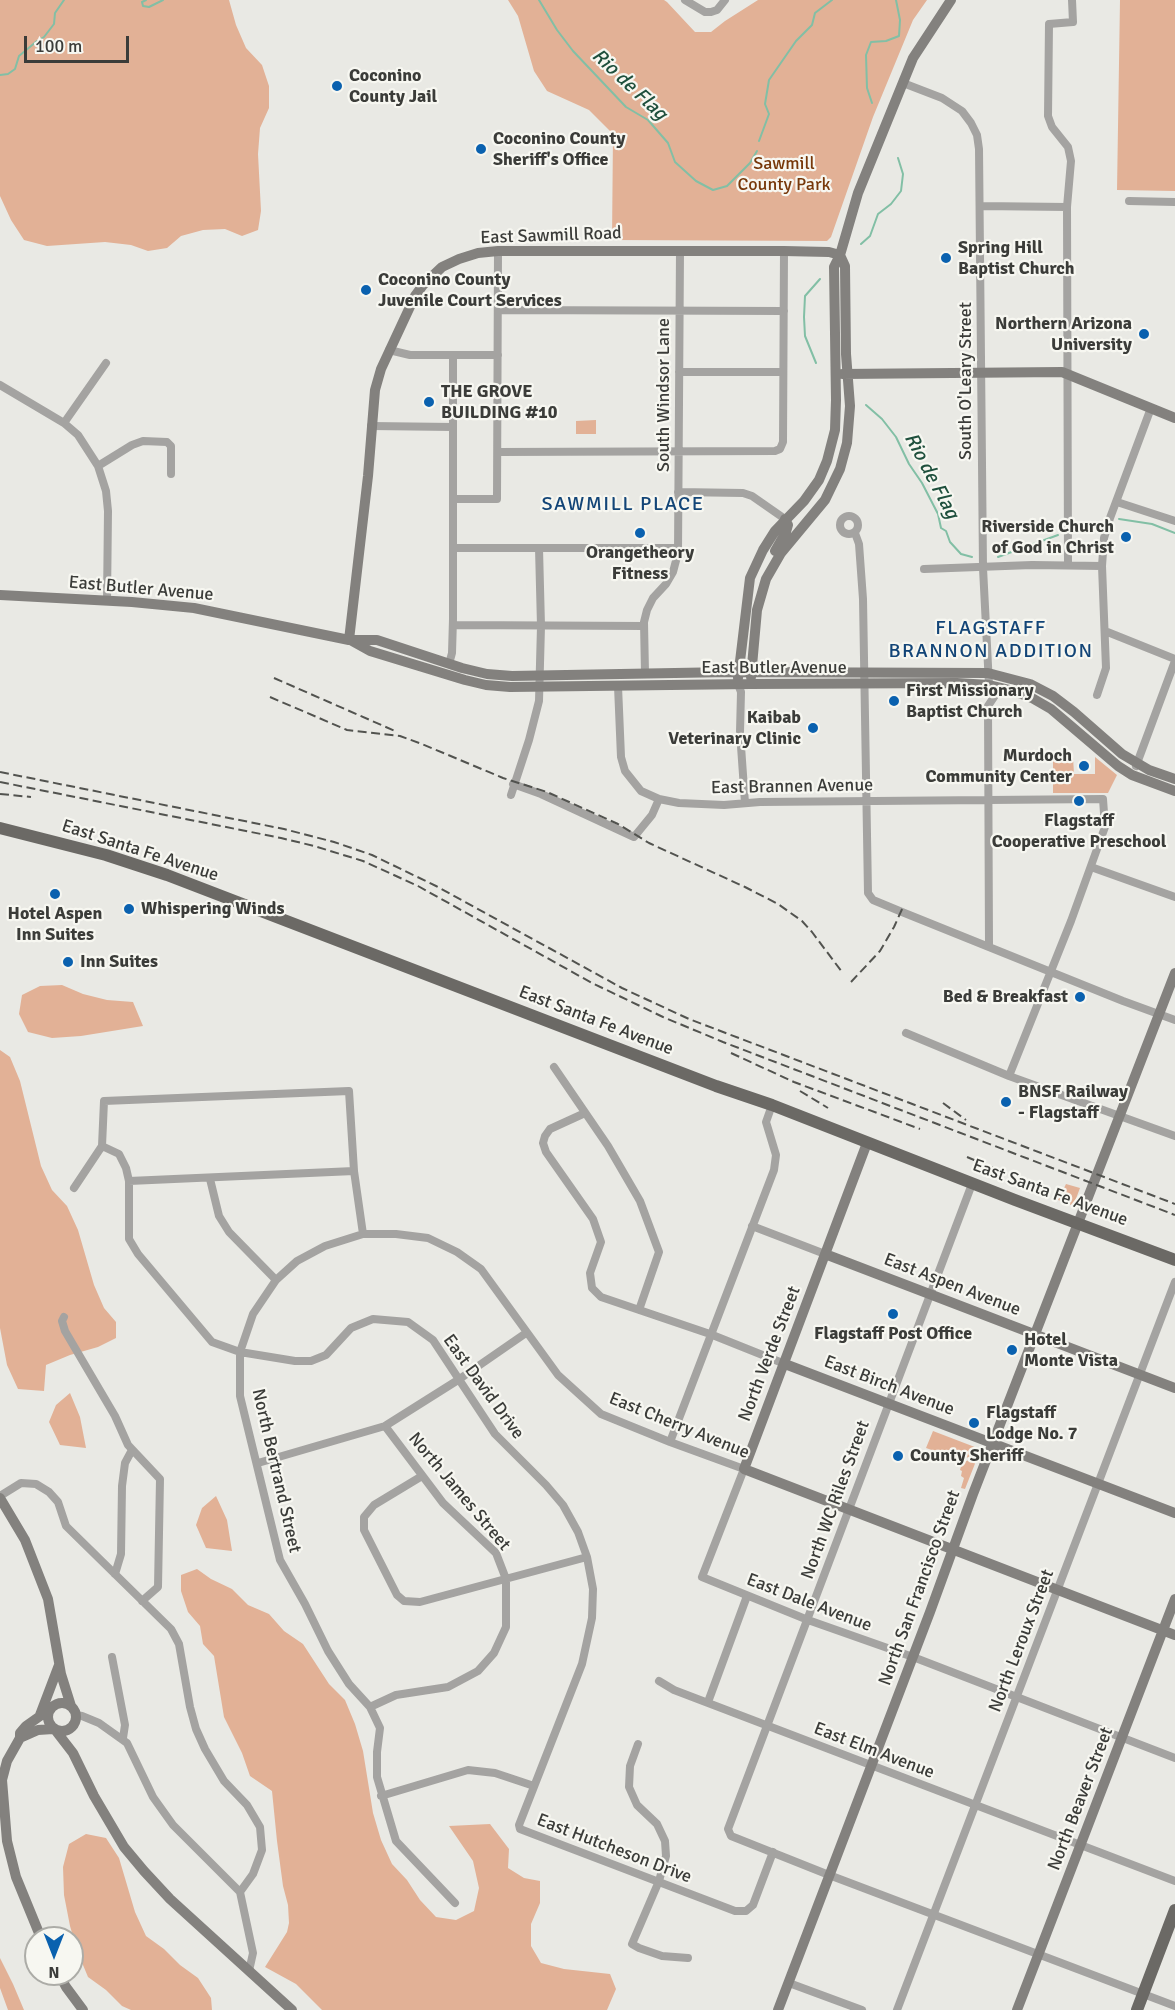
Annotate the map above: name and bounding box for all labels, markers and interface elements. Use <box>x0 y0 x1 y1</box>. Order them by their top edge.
scale bar <box>27 24 132 62</box>
text: 100 m <box>35 35 82 57</box>
water label: Rio de Flag <box>586 44 672 126</box>
place label: Coconino County Jail <box>349 65 437 107</box>
marker: Coconino County Jail <box>330 79 344 93</box>
place label: Coconino County Sheriff's Office <box>493 128 625 170</box>
marker: Coconino County Sheriff's Office <box>474 142 488 156</box>
park label: Sawmill County Park <box>737 153 831 195</box>
street label: East Sawmill Road <box>480 223 622 249</box>
place label: Spring Hill Baptist Church <box>958 237 1075 280</box>
marker: Spring Hill Baptist Church <box>939 251 953 265</box>
place label: Coconino County Juvenile Court Services <box>378 269 562 312</box>
marker: Coconino County Juvenile Court Services <box>359 283 373 297</box>
street label: South O'Leary Street <box>955 302 977 460</box>
place label: Northern Arizona University <box>995 313 1132 356</box>
street label: South Windsor Lane <box>653 318 675 472</box>
marker: Northern Arizona University <box>1137 327 1151 341</box>
place label: THE GROVE BUILDING #10 <box>441 381 558 424</box>
marker: THE GROVE BUILDING #10 <box>422 395 436 409</box>
water label: Rio de Flag <box>898 429 964 523</box>
district label: SAWMILL PLACE <box>541 493 705 517</box>
place label: Riverside Church of God in Christ <box>981 516 1114 558</box>
marker: Orangetheory Fitness <box>633 526 647 540</box>
marker: Riverside Church of God in Christ <box>1119 530 1133 544</box>
place label: Orangetheory Fitness <box>586 542 694 584</box>
street label: East Butler Avenue <box>68 572 214 606</box>
district label: FLAGSTAFF BRANNON ADDITION <box>888 617 1094 664</box>
street label: East Butler Avenue <box>701 657 847 679</box>
place label: First Missionary Baptist Church <box>906 680 1034 722</box>
marker: First Missionary Baptist Church <box>887 694 901 708</box>
place label: Kaibab Veterinary Clinic <box>668 707 801 750</box>
marker: Kaibab Veterinary Clinic <box>806 721 820 735</box>
place label: Murdoch Community Center <box>925 745 1072 788</box>
marker: Murdoch Community Center <box>1077 759 1091 773</box>
street label: East Brannen Avenue <box>711 775 873 799</box>
marker: Flagstaff Cooperative Preschool <box>1072 794 1086 808</box>
place label: Flagstaff Cooperative Preschool <box>992 810 1166 852</box>
street label: East Santa Fe Avenue <box>59 815 221 887</box>
marker: Hotel Aspen Inn Suites <box>48 887 62 901</box>
place label: Whispering Winds <box>141 898 284 920</box>
marker: Whispering Winds <box>122 902 136 916</box>
place label: Hotel Aspen Inn Suites <box>8 903 102 946</box>
place label: Inn Suites <box>80 951 158 973</box>
marker: Inn Suites <box>61 955 75 969</box>
street label: East Santa Fe Avenue <box>516 982 676 1060</box>
place label: Bed & Breakfast <box>943 986 1068 1008</box>
marker: Bed & Breakfast <box>1073 990 1087 1004</box>
place label: BNSF Railway - Flagstaff <box>1018 1081 1128 1124</box>
marker: BNSF Railway - Flagstaff <box>999 1095 1013 1109</box>
street label: East Santa Fe Avenue <box>969 1155 1131 1231</box>
street label: East Aspen Avenue <box>881 1249 1023 1321</box>
street label: North Verde Street <box>734 1283 806 1425</box>
marker: Flagstaff Post Office <box>886 1307 900 1321</box>
place label: Flagstaff Post Office <box>814 1323 972 1345</box>
place label: Hotel Monte Vista <box>1024 1329 1118 1372</box>
street label: East David Drive <box>438 1330 528 1444</box>
marker: Hotel Monte Vista <box>1005 1343 1019 1357</box>
street label: East Birch Avenue <box>821 1351 957 1421</box>
street label: North Bertrand Street <box>247 1387 305 1555</box>
street label: East Cherry Avenue <box>606 1388 752 1464</box>
place label: Flagstaff Lodge No. 7 <box>986 1402 1077 1444</box>
marker: Flagstaff Lodge No. 7 <box>967 1416 981 1430</box>
street label: North WC Riles Street <box>797 1418 875 1582</box>
street label: North James Street <box>403 1429 515 1555</box>
place label: County Sheriff <box>910 1445 1023 1467</box>
marker: County Sheriff <box>891 1449 905 1463</box>
street label: North San Francisco Street <box>875 1488 965 1688</box>
street label: North Leroux Street <box>985 1567 1059 1715</box>
street label: East Dale Avenue <box>743 1569 875 1637</box>
street label: East Elm Avenue <box>811 1718 937 1784</box>
street label: North Beaver Street <box>1044 1724 1118 1874</box>
street label: East Hutcheson Drive <box>534 1810 694 1888</box>
north arrow <box>24 1926 84 1986</box>
text: N <box>48 1962 60 1982</box>

